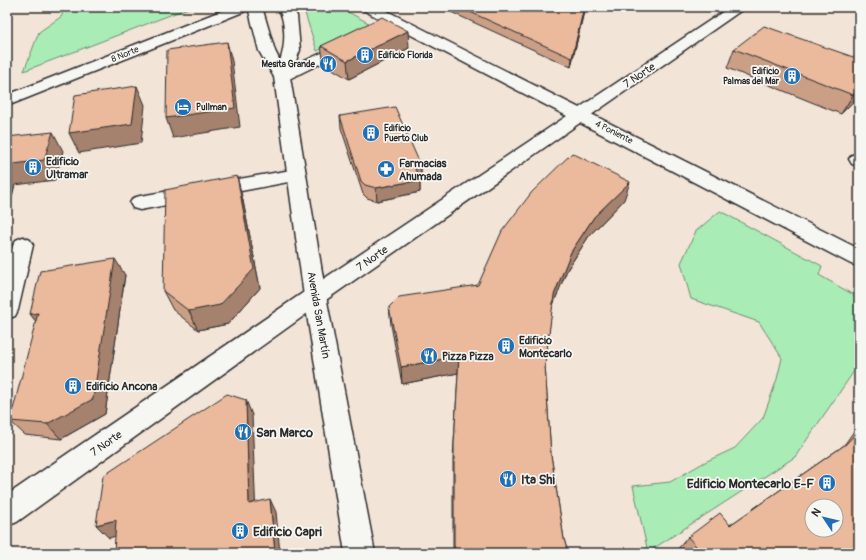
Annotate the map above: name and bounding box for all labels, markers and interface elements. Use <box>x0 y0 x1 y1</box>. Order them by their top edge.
street label: 8 Norte <box>110 44 141 65</box>
building icon: Edificio Florida <box>355 45 375 65</box>
place label: Edificio Florida <box>378 50 434 61</box>
restaurant icon: Mesita Grande <box>318 54 338 74</box>
place label: Mesita Grande <box>262 59 316 70</box>
street label: 7 Norte <box>621 60 658 91</box>
place label: Edificio Palmas del Mar <box>723 66 780 87</box>
building icon: Edificio Palmas del Mar <box>782 66 802 86</box>
hotel icon: Pullman <box>173 97 193 117</box>
place label: Pullman <box>196 102 227 113</box>
street label: 4 Poniente <box>593 118 635 147</box>
building icon: Edificio Puerto Club <box>361 123 381 143</box>
place label: Edificio Puerto Club <box>384 123 429 144</box>
place label: Edificio Ultramar <box>46 155 89 181</box>
building icon: Edificio Ultramar <box>23 157 43 177</box>
place label: Farmacias Ahumada <box>399 157 447 183</box>
pharmacy icon: Farmacias Ahumada <box>376 159 396 179</box>
street label: 7 Norte <box>354 243 391 274</box>
street label: Avenida San Martín <box>304 271 333 360</box>
place label: Edificio Montecarlo <box>519 334 572 360</box>
building icon: Edificio Montecarlo <box>496 336 516 356</box>
restaurant icon: Pizza Pizza <box>419 346 439 366</box>
place label: Pizza Pizza <box>442 350 494 363</box>
building icon: Edificio Ancona <box>63 376 83 396</box>
place label: Edificio Ancona <box>86 380 157 393</box>
restaurant icon: San Marco <box>233 422 253 442</box>
place label: San Marco <box>256 425 313 441</box>
street label: 7 Norte <box>88 428 125 459</box>
restaurant icon: Ita Shi <box>498 469 518 489</box>
place label: Ita Shi <box>521 472 556 488</box>
building icon: Edificio Montecarlo E-F <box>817 473 837 493</box>
place label: Edificio Montecarlo E-F <box>687 476 814 492</box>
north arrow <box>804 498 844 538</box>
text: N <box>809 505 824 519</box>
building icon: Edificio Capri <box>230 521 250 541</box>
place label: Edificio Capri <box>253 524 323 540</box>

